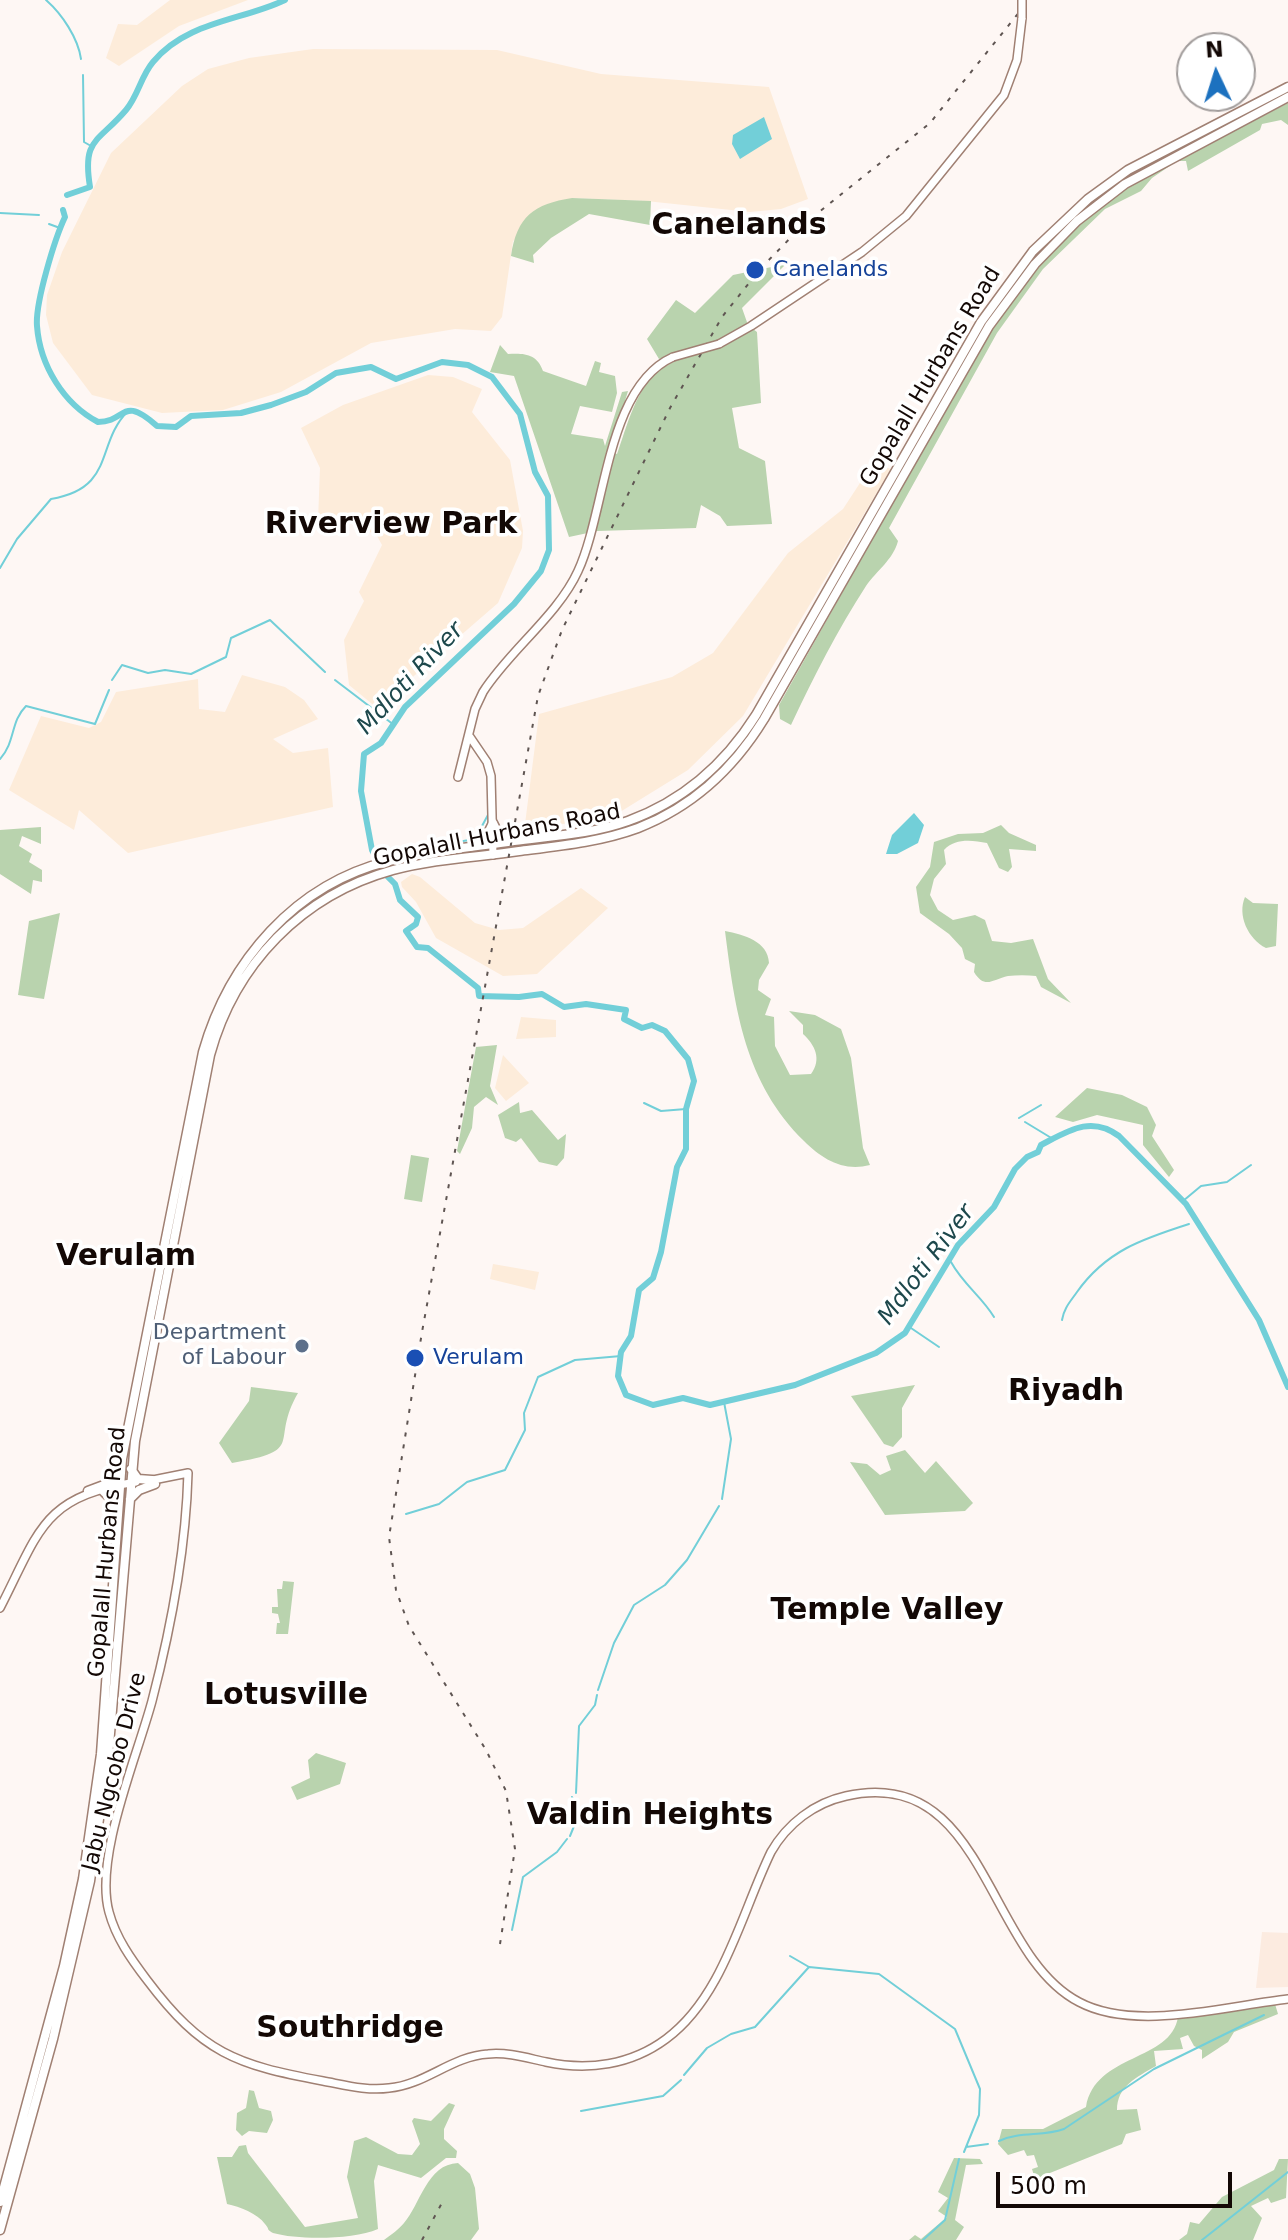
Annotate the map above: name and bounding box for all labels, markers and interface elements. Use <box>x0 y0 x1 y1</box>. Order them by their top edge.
north arrow <box>1176 32 1256 112</box>
text: N <box>1204 36 1224 63</box>
district label: Canelands <box>651 208 827 244</box>
place label: Canelands <box>773 257 888 283</box>
marker: Canelands <box>744 259 766 281</box>
street label: Gopalall Hurbans Road <box>855 262 1007 492</box>
district label: Riverview Park <box>265 507 517 543</box>
water label: Mdloti River <box>352 617 470 741</box>
street label: Gopalall Hurbans Road <box>371 799 623 873</box>
water label: Mdloti River <box>872 1199 982 1331</box>
district label: Verulam <box>56 1239 196 1275</box>
place label: Department of Labour <box>153 1320 286 1372</box>
marker: Department of Labour <box>293 1337 311 1355</box>
place label: Verulam <box>433 1345 524 1371</box>
marker: Verulam <box>404 1347 426 1369</box>
district label: Riyadh <box>1008 1374 1124 1410</box>
street label: Gopalall Hurbans Road <box>84 1426 132 1678</box>
district label: Temple Valley <box>771 1593 1003 1629</box>
street label: Jabu Ngcobo Drive <box>78 1670 152 1874</box>
district label: Lotusville <box>204 1678 368 1714</box>
district label: Valdin Heights <box>527 1798 773 1834</box>
district label: Southridge <box>256 2011 444 2047</box>
scale bar <box>1000 2156 1236 2206</box>
text: 500 m <box>1010 2172 1087 2200</box>

